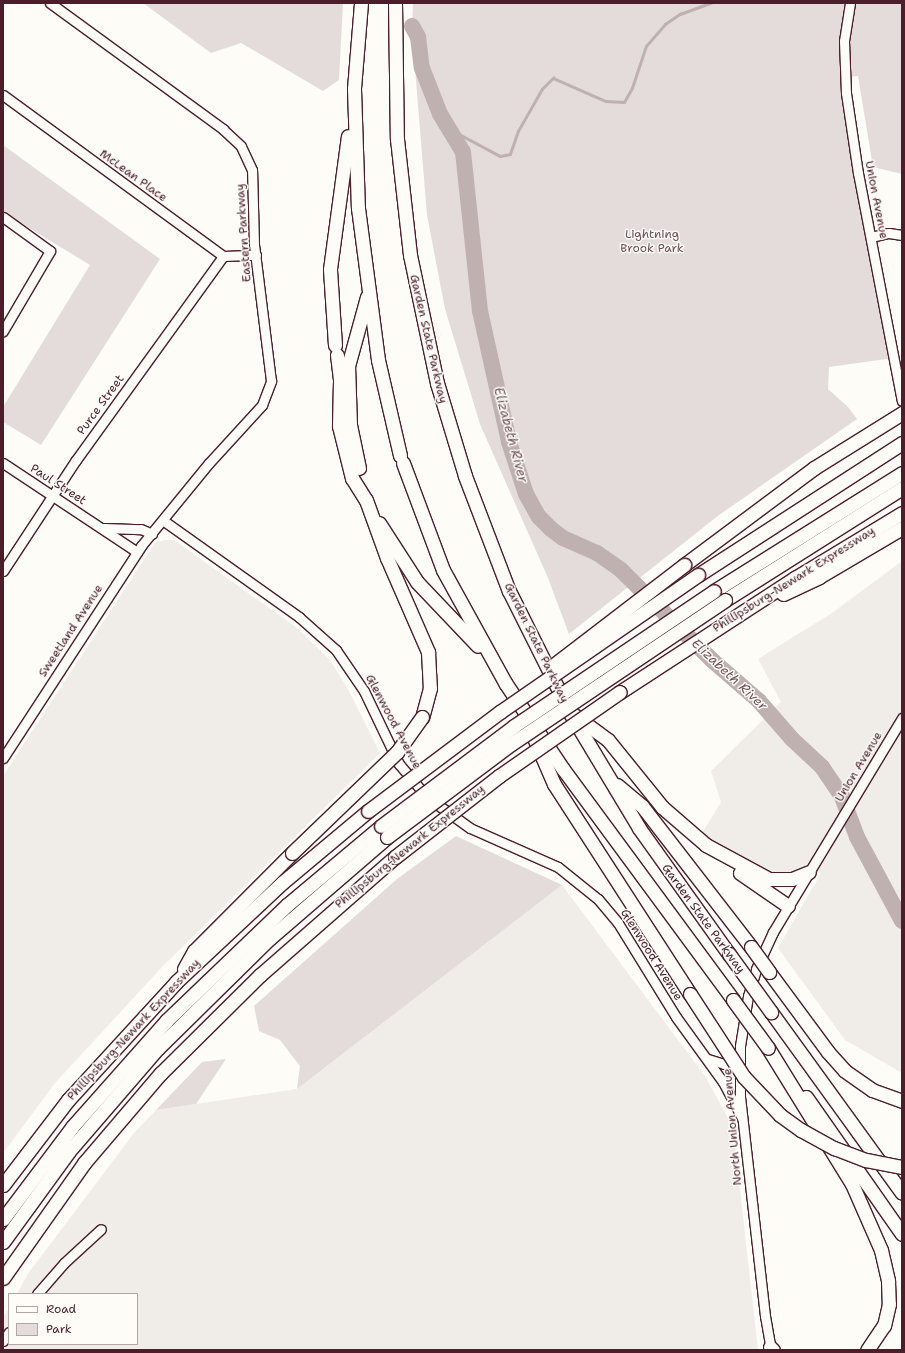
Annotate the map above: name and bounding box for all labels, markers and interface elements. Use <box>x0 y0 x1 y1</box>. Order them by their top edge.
street label: McLean Place <box>97 147 169 205</box>
street label: Union Avenue <box>861 160 891 240</box>
street label: Eastern Parkway <box>233 183 255 283</box>
park label: Lightning Brook Park <box>620 228 684 256</box>
street label: Garden State Parkway <box>406 273 450 405</box>
street label: Purce Street <box>74 372 128 438</box>
water label: Elizabeth River <box>490 386 530 484</box>
street label: Paul Street <box>27 462 89 508</box>
street label: Phillipsburg-Newark Expressway <box>710 524 878 636</box>
street label: Garden State Parkway <box>501 581 571 705</box>
street label: Sweetland Avenue <box>36 582 106 680</box>
water label: Elizabeth River <box>688 636 770 714</box>
street label: Glenwood Avenue <box>362 672 424 772</box>
street label: Union Avenue <box>832 729 886 805</box>
street label: Phillipsburg-Newark Expressway <box>332 782 488 912</box>
street label: Garden State Parkway <box>658 861 748 977</box>
street label: Glenwood Avenue <box>617 907 685 1003</box>
street label: Phillipsburg-Newark Expressway <box>65 956 203 1104</box>
street label: North Union Avenue <box>721 1068 745 1186</box>
legend <box>8 1293 138 1345</box>
text: Road <box>46 1301 76 1317</box>
text: Park <box>46 1321 72 1337</box>

